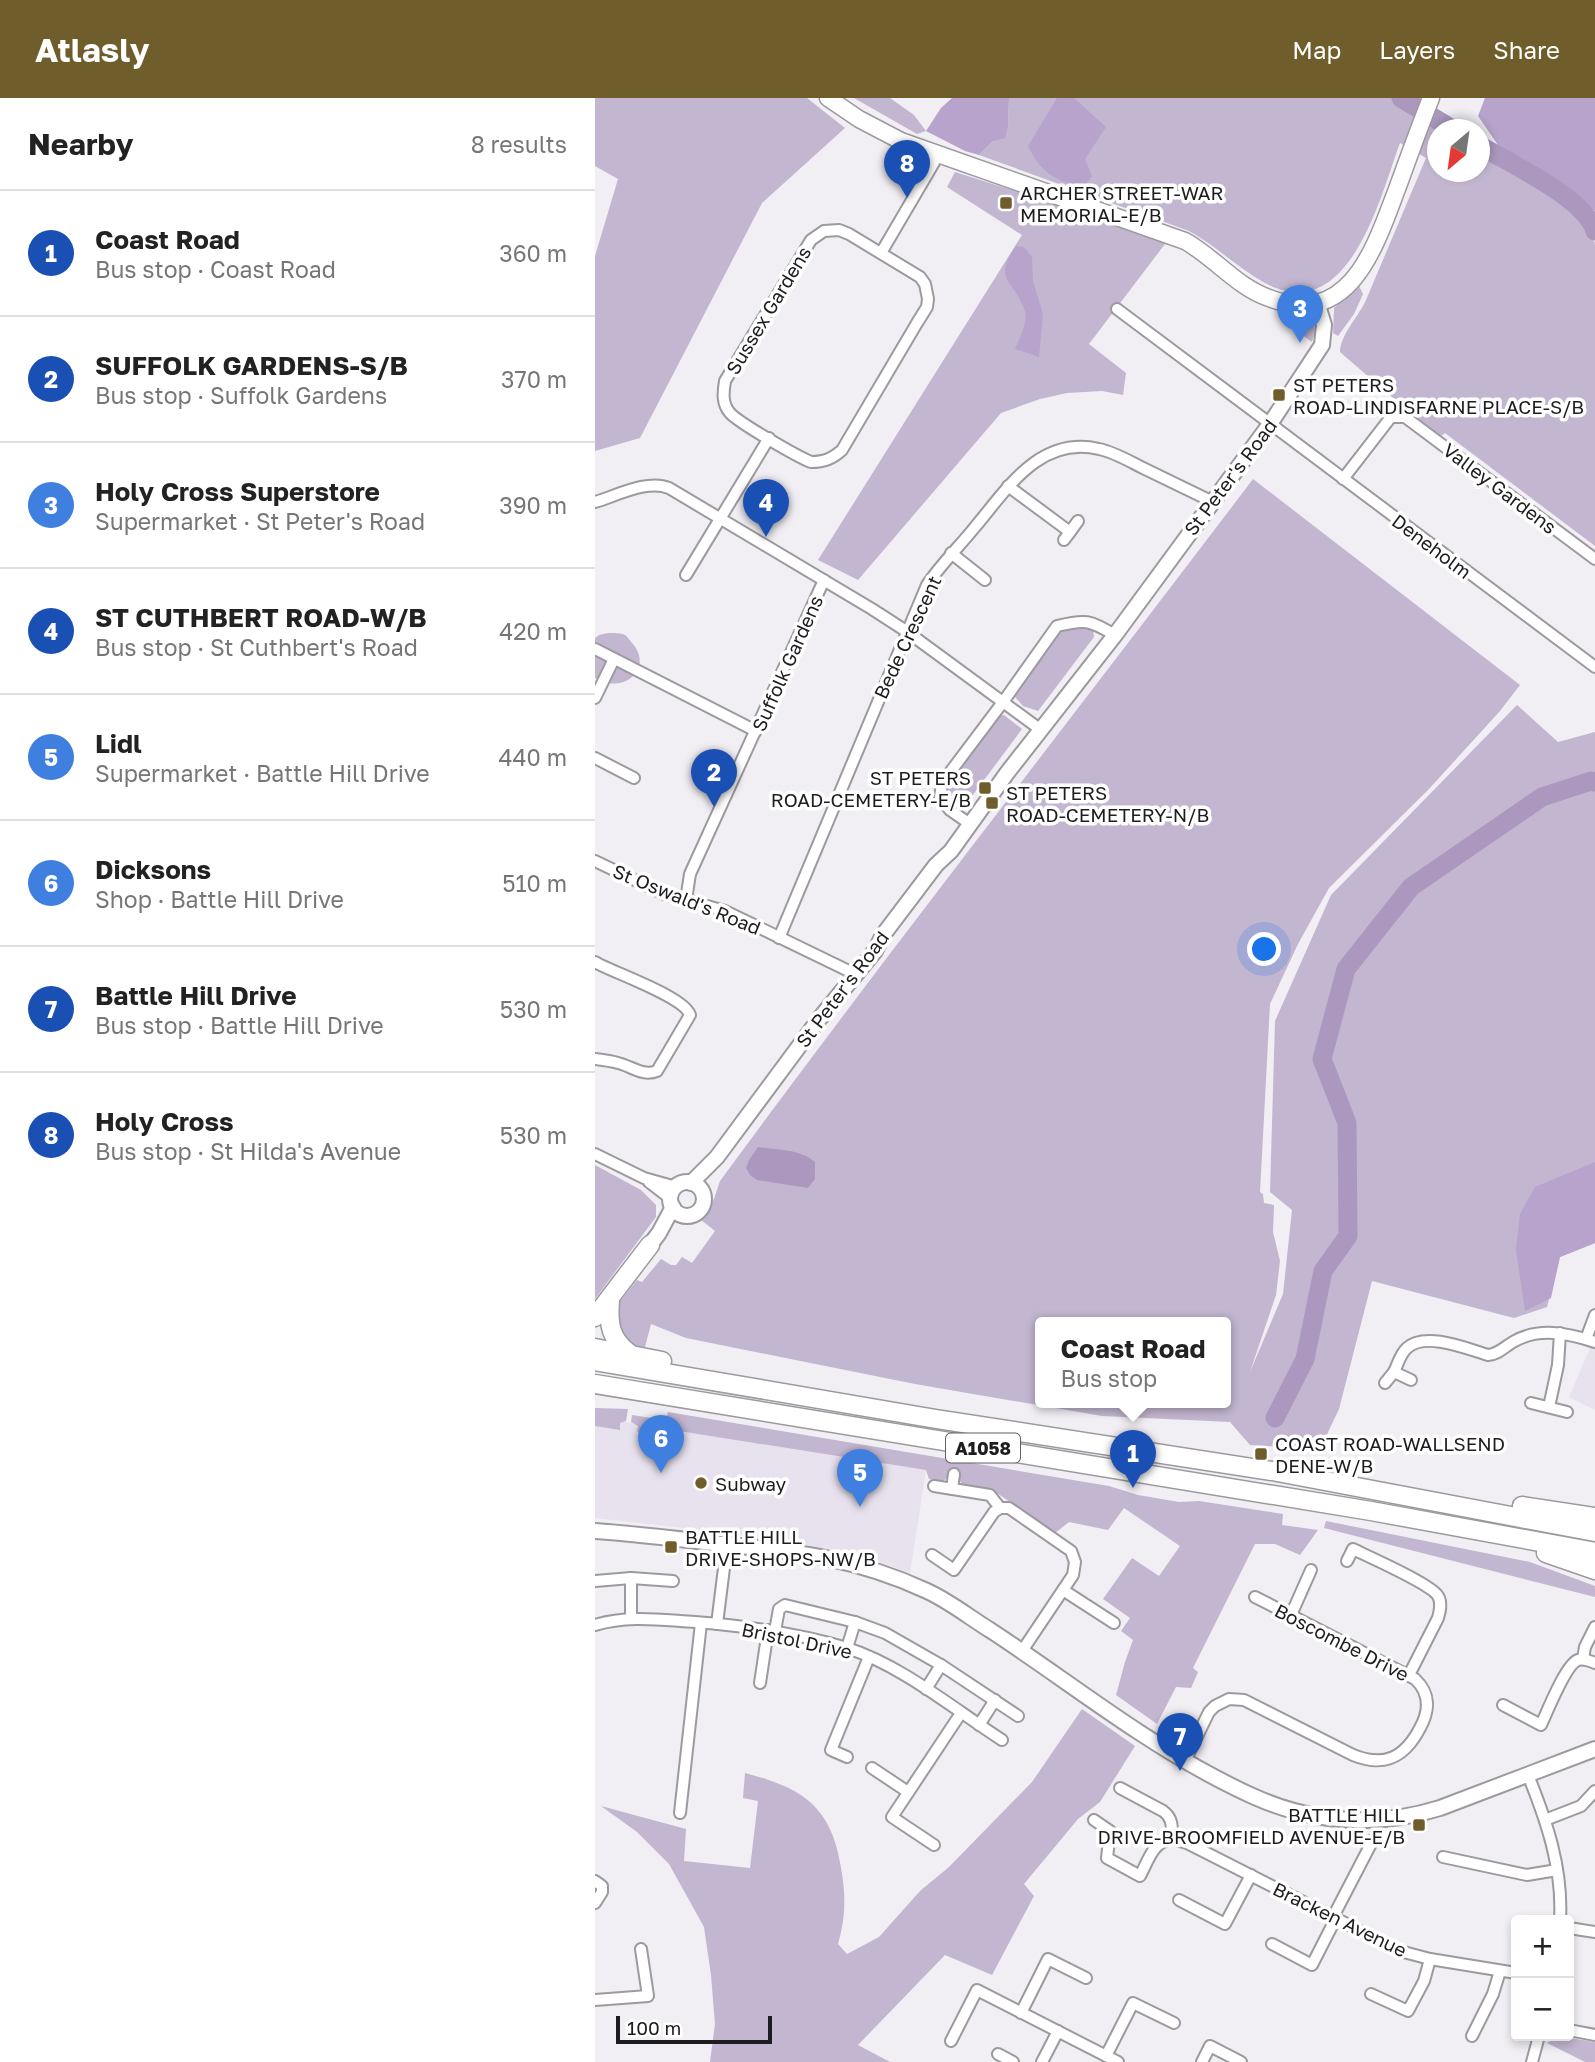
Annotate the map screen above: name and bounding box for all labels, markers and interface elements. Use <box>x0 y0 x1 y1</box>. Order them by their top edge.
text: Atlasly <box>35 30 150 69</box>
text: Map <box>1292 35 1341 64</box>
text: Layers <box>1379 35 1455 64</box>
text: Share <box>1493 35 1560 64</box>
north arrow <box>1427 119 1490 182</box>
text: Nearby <box>28 126 133 162</box>
text: 8 results <box>471 130 567 158</box>
pin: 8 <box>884 140 930 198</box>
place label: ARCHER STREET-WAR MEMORIAL-E/B <box>1020 181 1224 226</box>
marker: ARCHER STREET-WAR MEMORIAL-E/B <box>998 195 1014 211</box>
text: Coast Road <box>95 224 240 255</box>
text: 1 <box>45 239 57 267</box>
text: 360 m <box>499 239 567 267</box>
street label: Sussex Gardens <box>721 242 815 378</box>
text: Bus stop · Coast Road <box>95 255 336 283</box>
pin: 3 <box>1277 285 1323 343</box>
text: SUFFOLK GARDENS-S/B <box>95 350 408 381</box>
text: 2 <box>44 365 58 393</box>
text: 370 m <box>501 365 567 393</box>
place label: ST PETERS ROAD-LINDISFARNE PLACE-S/B <box>1293 373 1584 418</box>
text: Bus stop · Suffolk Gardens <box>95 381 387 409</box>
marker: ST PETERS ROAD-LINDISFARNE PLACE-S/B <box>1271 387 1287 403</box>
street label: St Peter's Road <box>1179 414 1281 540</box>
street label: Valley Gardens <box>1439 438 1561 538</box>
text: Holy Cross Superstore <box>95 476 380 507</box>
pin: 4 <box>743 479 789 537</box>
text: 3 <box>44 491 58 519</box>
text: 390 m <box>499 491 567 519</box>
text: Supermarket · St Peter's Road <box>95 507 425 535</box>
street label: Deneholm <box>1388 509 1476 583</box>
street label: Bede Crescent <box>868 572 946 702</box>
street label: Suffolk Gardens <box>747 591 827 735</box>
text: ST CUTHBERT ROAD-W/B <box>95 602 426 633</box>
text: 4 <box>44 617 58 645</box>
text: 420 m <box>499 617 567 645</box>
text: Bus stop · St Cuthbert's Road <box>95 633 418 661</box>
text: Lidl <box>95 728 142 759</box>
text: 5 <box>44 743 58 771</box>
text: 440 m <box>499 743 567 771</box>
pin: 2 <box>691 749 737 807</box>
text: Supermarket · Battle Hill Drive <box>95 759 430 787</box>
place label: ST PETERS ROAD-CEMETERY-E/B <box>771 766 971 811</box>
marker: ST PETERS ROAD-CEMETERY-E/B <box>977 780 993 796</box>
place label: ST PETERS ROAD-CEMETERY-N/B <box>1006 781 1209 826</box>
marker: ST PETERS ROAD-CEMETERY-N/B <box>984 795 1000 811</box>
text: Dicksons <box>95 854 211 885</box>
street label: St Oswald's Road <box>610 859 764 939</box>
text: 6 <box>44 869 58 897</box>
text: 510 m <box>502 869 567 897</box>
text: Shop · Battle Hill Drive <box>95 885 344 913</box>
street label: St Peter's Road <box>791 926 893 1052</box>
your location <box>1247 932 1281 966</box>
text: Battle Hill Drive <box>95 980 296 1011</box>
text: 7 <box>45 995 57 1023</box>
text: 530 m <box>500 995 567 1023</box>
text: Bus stop · Battle Hill Drive <box>95 1011 384 1039</box>
text: Holy Cross <box>95 1106 234 1137</box>
text: 8 <box>44 1121 58 1149</box>
text: 530 m <box>500 1121 567 1149</box>
text: Bus stop · St Hilda's Avenue <box>95 1137 401 1165</box>
popup <box>1035 1317 1231 1408</box>
text: Coast Road <box>1061 1333 1205 1364</box>
text: Bus stop <box>1061 1364 1157 1392</box>
pin: 6 <box>638 1415 684 1473</box>
pin: 1 <box>1110 1430 1156 1488</box>
place label: COAST ROAD-WALLSEND DENE-W/B <box>1275 1432 1505 1477</box>
road number: A1058 <box>946 1434 1020 1462</box>
marker: COAST ROAD-WALLSEND DENE-W/B <box>1253 1446 1269 1462</box>
pin: 5 <box>837 1449 883 1507</box>
place label: Subway <box>715 1472 787 1495</box>
marker: Subway <box>693 1475 709 1491</box>
place label: BATTLE HILL DRIVE-SHOPS-NW/B <box>685 1525 876 1570</box>
marker: BATTLE HILL DRIVE-SHOPS-NW/B <box>663 1539 679 1555</box>
street label: Boscombe Drive <box>1271 1598 1413 1686</box>
street label: Bristol Drive <box>740 1617 854 1663</box>
pin: 7 <box>1157 1713 1203 1771</box>
place label: BATTLE HILL DRIVE-BROOMFIELD AVENUE-E/B <box>1098 1803 1405 1848</box>
marker: BATTLE HILL DRIVE-BROOMFIELD AVENUE-E/B <box>1411 1817 1427 1833</box>
street label: Bracken Avenue <box>1269 1877 1411 1961</box>
map controls <box>1511 1915 1574 2041</box>
button: + <box>1511 1915 1574 1978</box>
button: − <box>1511 1978 1574 2041</box>
scale bar <box>616 2013 772 2045</box>
text: 100 m <box>627 2016 681 2039</box>

